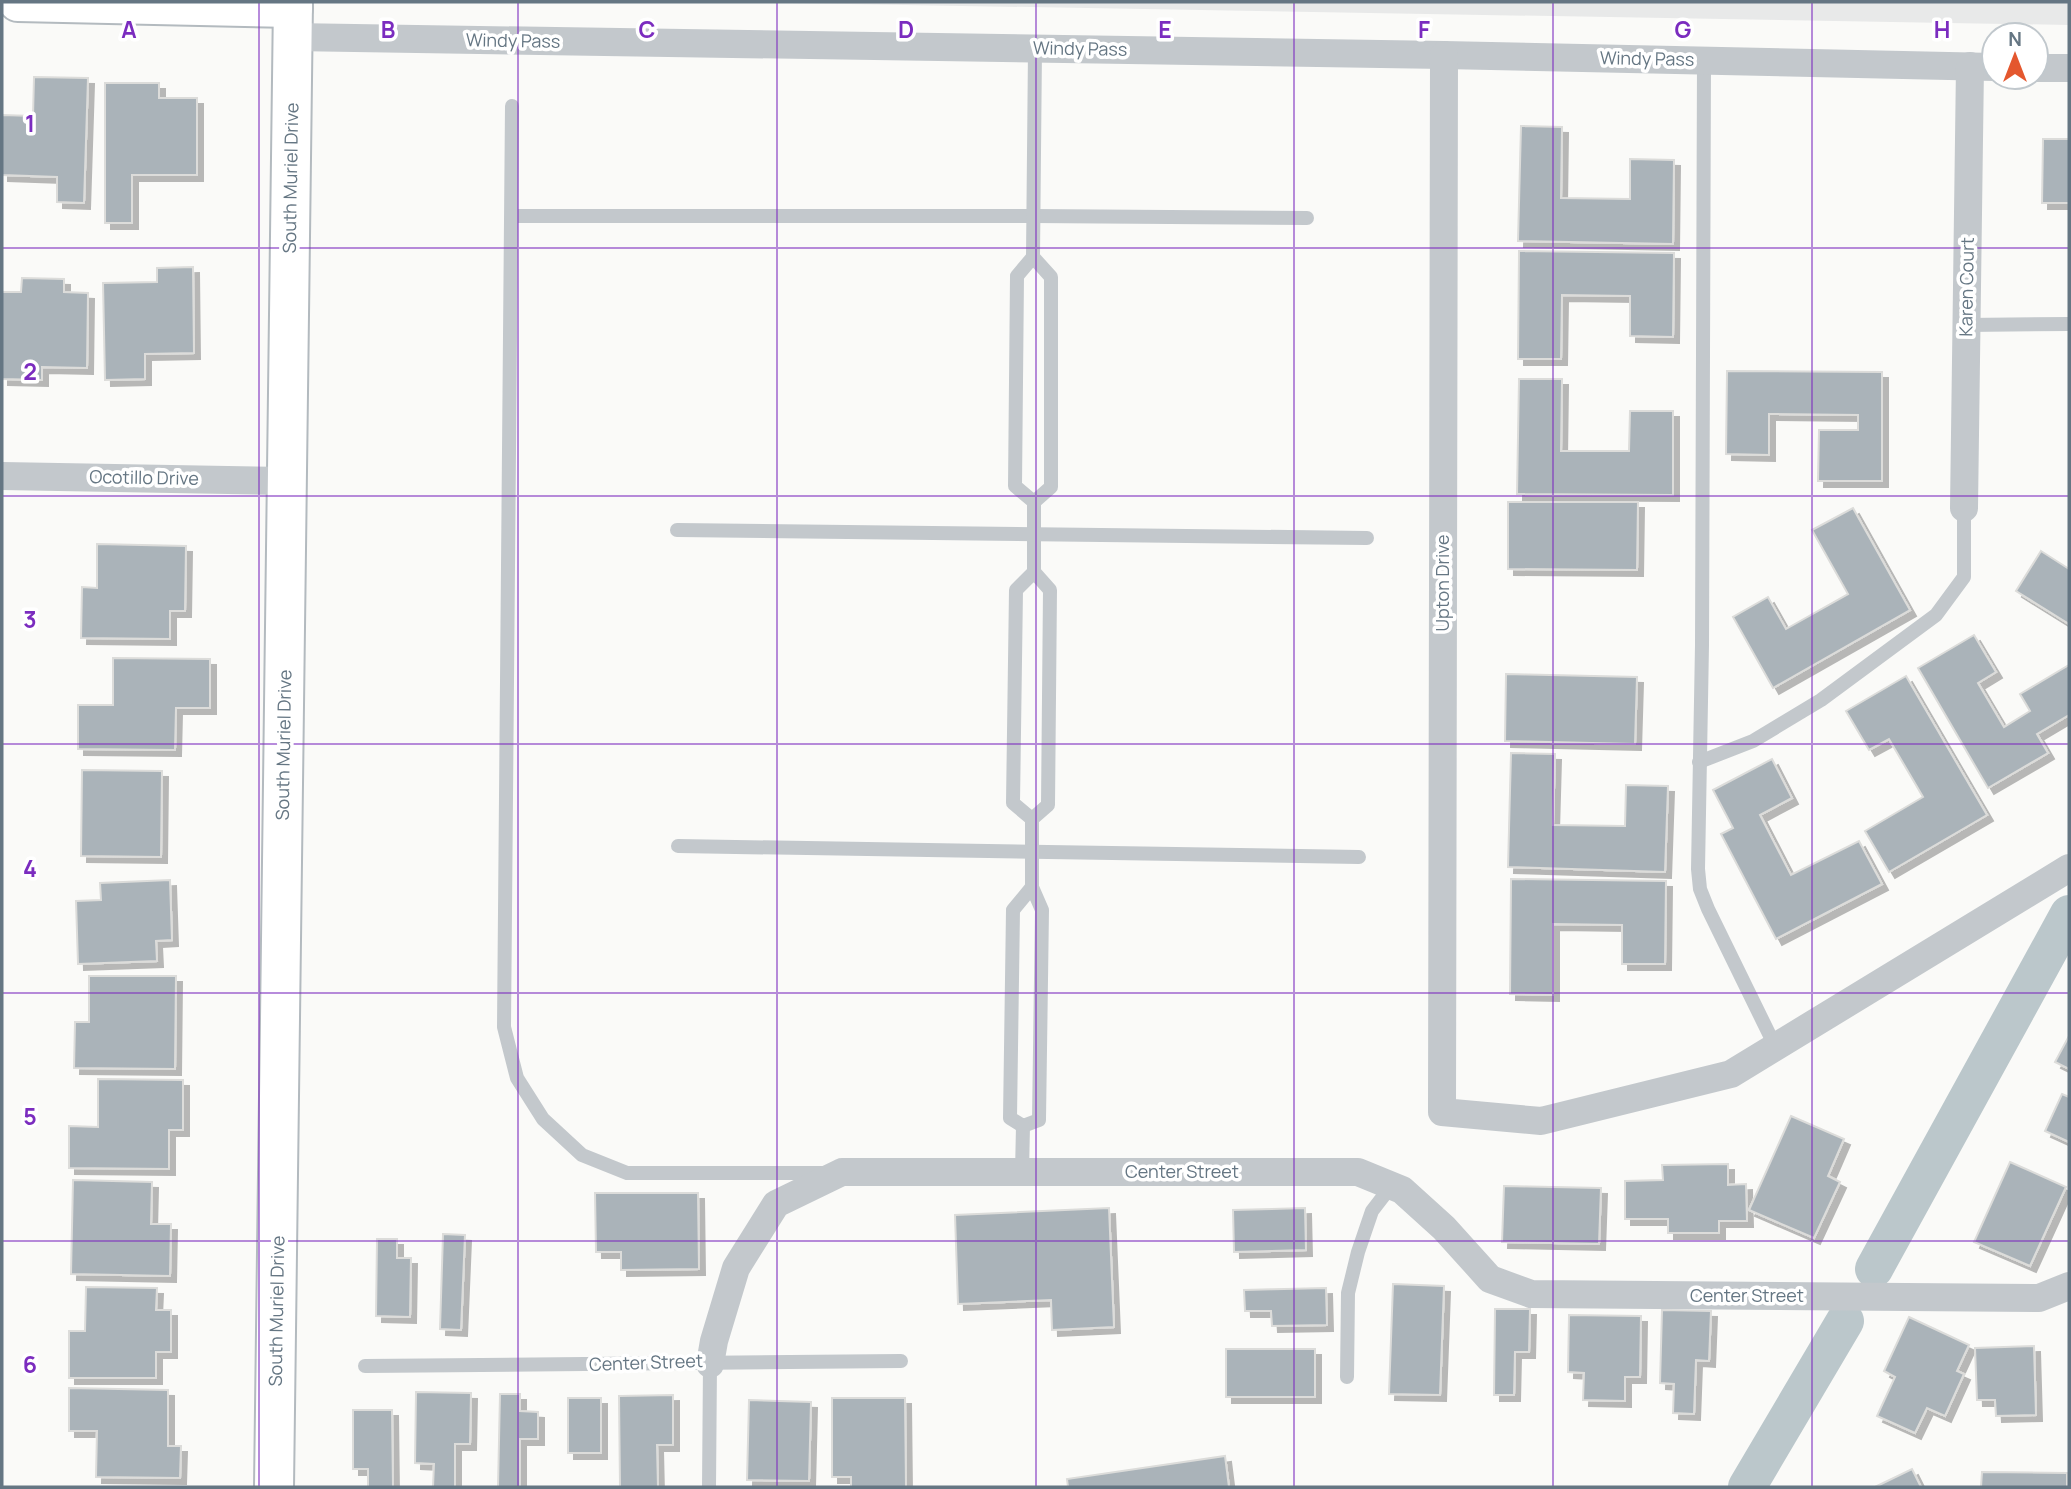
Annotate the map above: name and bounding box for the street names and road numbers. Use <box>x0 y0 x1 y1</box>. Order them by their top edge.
street label: Windy Pass <box>466 27 560 53</box>
street label: Windy Pass <box>1033 35 1127 61</box>
street label: Windy Pass <box>1600 45 1694 71</box>
street label: South Muriel Drive <box>277 102 303 254</box>
street label: Karen Court <box>1953 237 1979 337</box>
street label: Ocotillo Drive <box>89 464 199 490</box>
street label: Upton Drive <box>1430 534 1454 632</box>
street label: South Muriel Drive <box>270 669 296 821</box>
street label: Center Street <box>1125 1159 1239 1183</box>
street label: South Muriel Drive <box>263 1235 289 1387</box>
street label: Center Street <box>1690 1283 1804 1307</box>
street label: Center Street <box>589 1348 703 1376</box>

